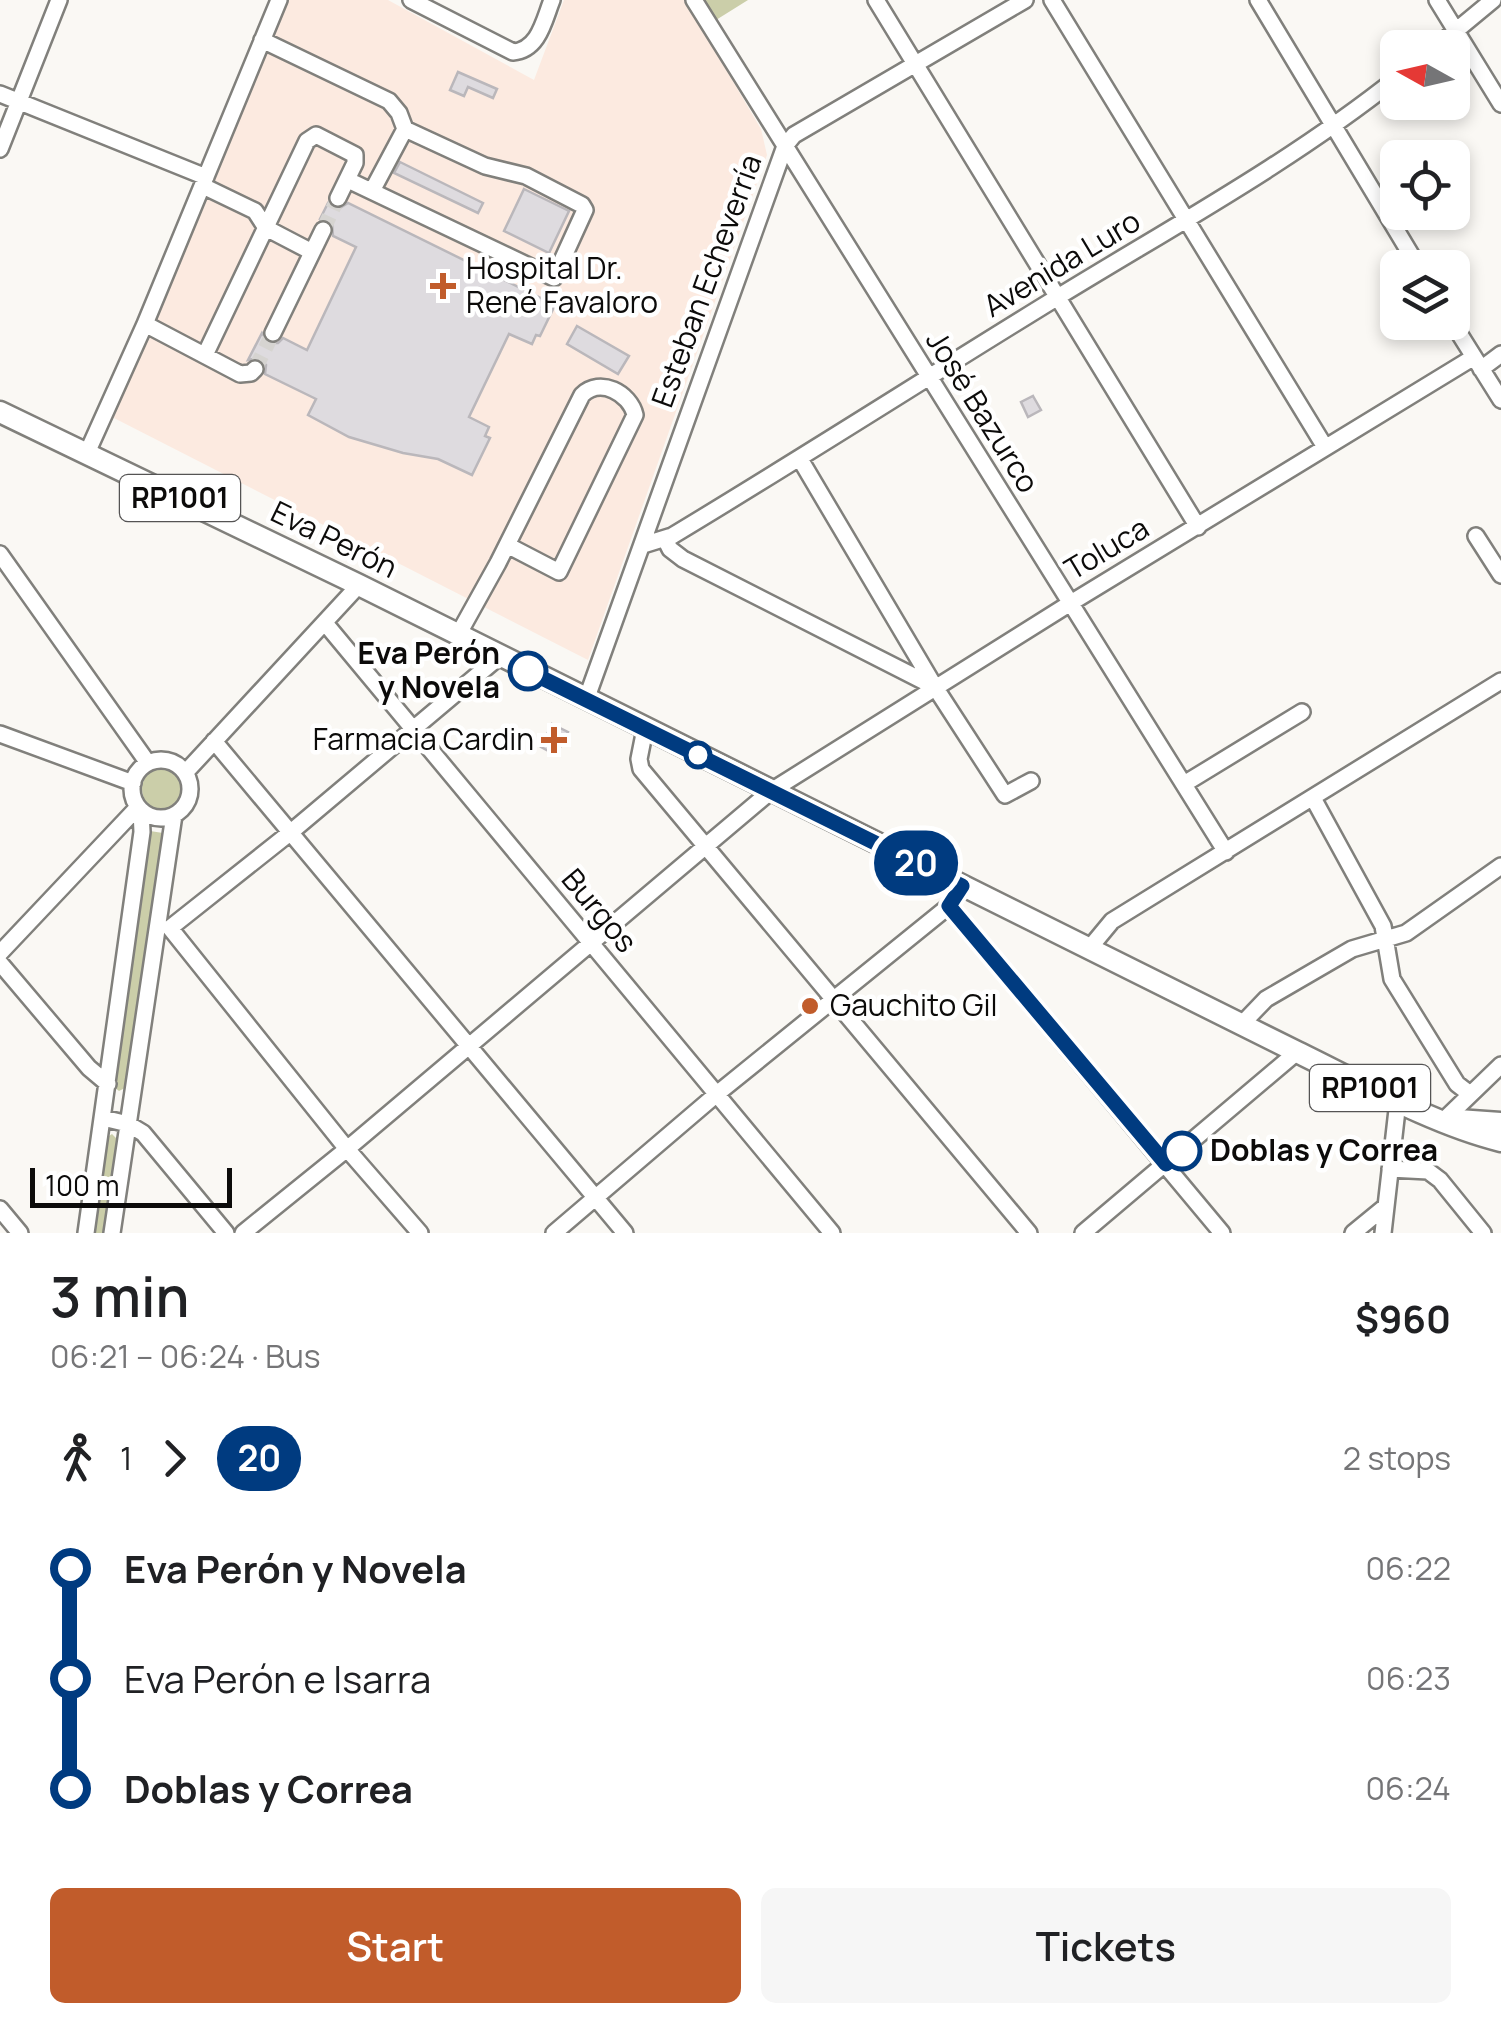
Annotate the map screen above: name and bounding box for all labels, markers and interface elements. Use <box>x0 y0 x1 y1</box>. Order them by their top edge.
north arrow <box>1380 30 1470 120</box>
map controls <box>1380 30 1470 340</box>
button: locate <box>1380 140 1470 230</box>
street label: Esteban Echeverría <box>641 149 770 412</box>
street label: Avenida Luro <box>975 200 1147 326</box>
place label: Hospital Dr. René Favaloro <box>466 247 658 322</box>
button: layers <box>1380 250 1470 340</box>
marker: Hospital Dr. René Favaloro <box>430 273 456 299</box>
street label: José Bazurco <box>917 322 1049 500</box>
road number: RP1001 <box>120 475 240 521</box>
street label: Eva Perón <box>265 490 405 587</box>
street label: Toluca <box>1057 507 1156 589</box>
place label: Eva Perón y Novela <box>358 632 500 707</box>
marker: Eva Perón y Novela <box>509 652 547 690</box>
place label: Farmacia Cardin <box>313 718 534 759</box>
marker: Farmacia Cardin <box>543 729 565 751</box>
unlabelled marker <box>685 742 711 768</box>
line badge: 20 <box>871 830 961 896</box>
text: 20 <box>894 839 938 887</box>
street label: Burgos <box>553 860 647 961</box>
place label: Gauchito Gil <box>830 984 997 1025</box>
marker: Gauchito Gil <box>799 995 821 1017</box>
road number: RP1001 <box>1310 1065 1430 1111</box>
place label: Doblas y Correa <box>1210 1129 1438 1170</box>
marker: Doblas y Correa <box>1163 1132 1201 1170</box>
scale bar <box>30 1163 232 1208</box>
text: 100 m <box>45 1166 119 1204</box>
text: 3 min <box>50 1258 189 1334</box>
text: $960 <box>1355 1292 1451 1344</box>
text: 06:21 – 06:24 · Bus <box>50 1334 321 1378</box>
icon: walk <box>50 1431 105 1486</box>
icon: forward <box>147 1431 202 1486</box>
text: 20 <box>237 1434 281 1482</box>
text: 1 <box>120 1436 132 1480</box>
text: 2 stops <box>1343 1436 1451 1480</box>
text: Eva Perón y Novela <box>124 1542 467 1594</box>
text: 06:22 <box>1366 1546 1451 1590</box>
text: Eva Perón e Isarra <box>124 1652 431 1704</box>
text: 06:23 <box>1366 1656 1451 1700</box>
text: Doblas y Correa <box>124 1762 413 1814</box>
text: 06:24 <box>1366 1766 1451 1810</box>
button: Start <box>50 1888 741 2003</box>
button: Tickets <box>761 1888 1451 2003</box>

